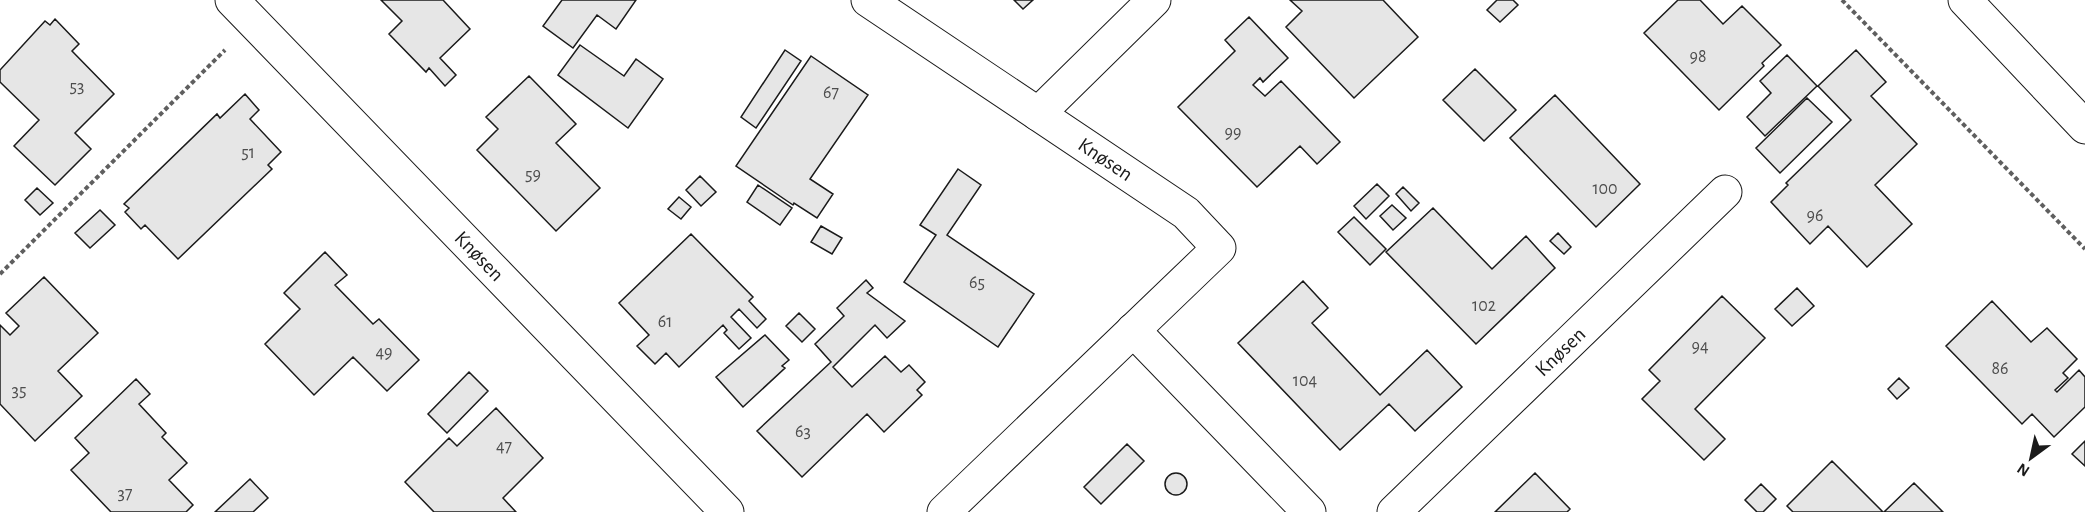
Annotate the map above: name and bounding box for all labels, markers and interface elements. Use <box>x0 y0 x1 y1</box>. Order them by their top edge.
house number: 98 <box>1690 48 1707 66</box>
house number: 53 <box>70 78 84 96</box>
house number: 67 <box>823 84 839 102</box>
house number: 99 <box>1225 124 1241 142</box>
street label: Knøsen <box>1075 134 1137 185</box>
house number: 51 <box>241 144 255 162</box>
house number: 59 <box>525 166 541 184</box>
house number: 100 <box>1592 180 1618 198</box>
house number: 96 <box>1807 207 1823 225</box>
street label: Knøsen <box>451 227 508 285</box>
house number: 65 <box>969 274 985 292</box>
house number: 102 <box>1472 297 1496 315</box>
house number: 61 <box>658 313 672 331</box>
street label: Knøsen <box>1531 323 1589 380</box>
house number: 94 <box>1691 338 1709 356</box>
house number: 49 <box>375 344 393 362</box>
house number: 86 <box>1992 360 2009 378</box>
house number: 104 <box>1293 372 1318 390</box>
house number: 35 <box>12 382 26 400</box>
house number: 63 <box>795 423 811 441</box>
north arrow <box>2001 428 2061 488</box>
house number: 47 <box>496 438 512 456</box>
text: N <box>2014 460 2032 479</box>
house number: 37 <box>118 485 132 503</box>

